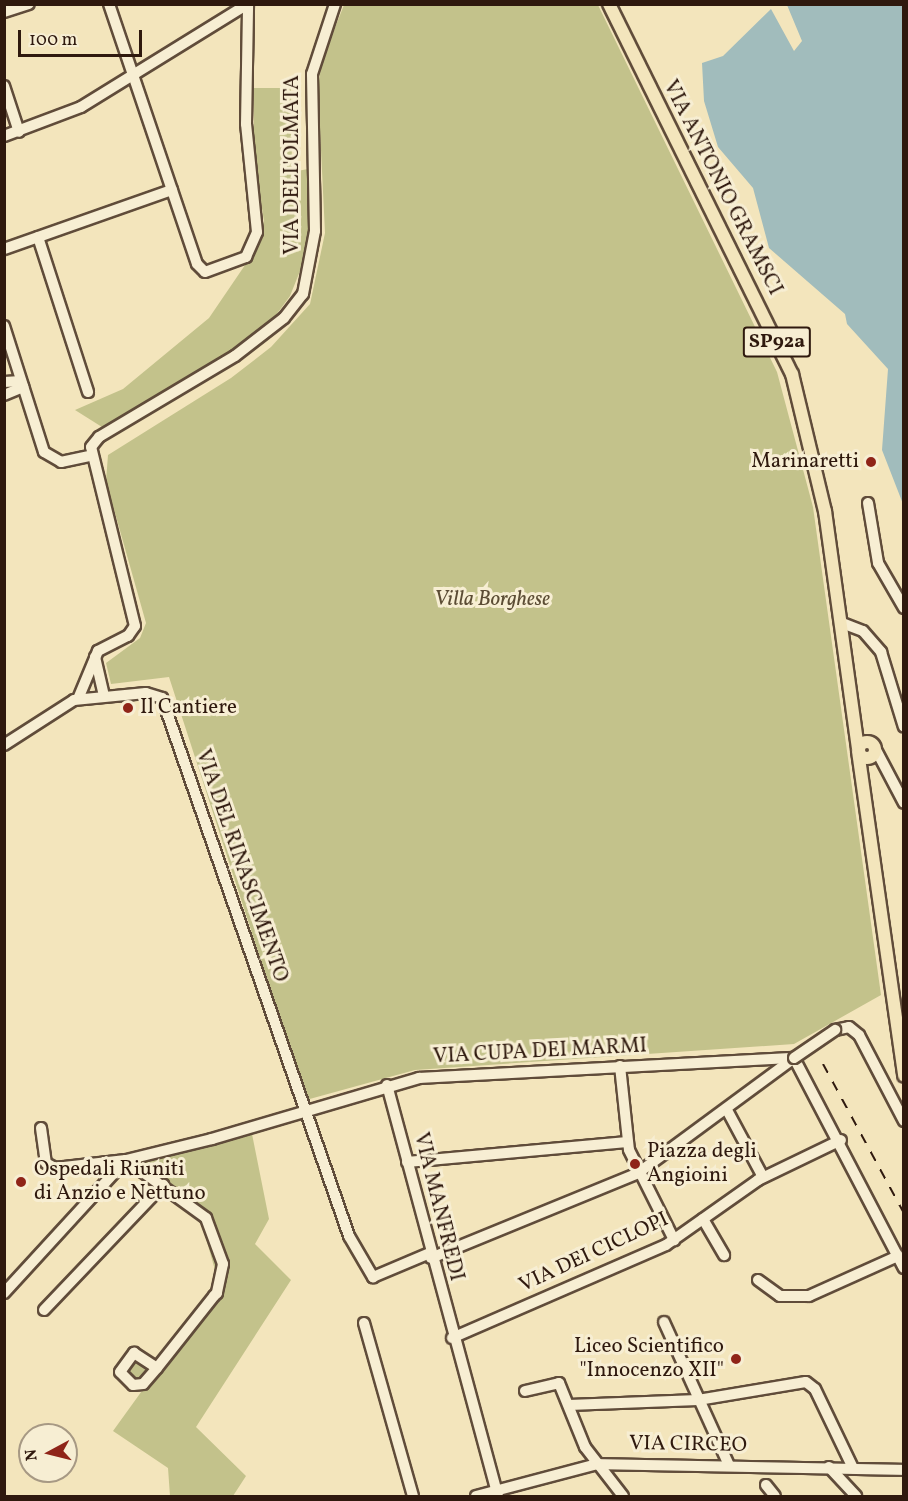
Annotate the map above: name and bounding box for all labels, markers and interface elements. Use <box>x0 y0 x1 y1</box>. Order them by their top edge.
scale bar <box>21 18 146 56</box>
text: 100 m <box>29 28 78 53</box>
street label: VIA DELL'OLMATA <box>280 75 306 255</box>
street label: VIA ANTONIO GRAMSCI <box>657 76 787 300</box>
road number: SP92a <box>742 325 812 359</box>
place label: Marinaretti <box>751 449 859 475</box>
marker: Marinaretti <box>864 455 878 469</box>
park label: Villa Borghese <box>434 587 550 613</box>
place label: Il Cantiere <box>140 695 237 721</box>
marker: Il Cantiere <box>121 701 135 715</box>
street label: VIA DEL RINASCIMENTO <box>189 746 293 986</box>
street label: VIA CUPA DEI MARMI <box>432 1034 648 1070</box>
street label: VIA MANFREDI <box>407 1130 469 1284</box>
place label: Piazza degli Angioini <box>647 1139 757 1189</box>
place label: Ospedali Riuniti di Anzio e Nettuno <box>34 1157 206 1207</box>
marker: Piazza degli Angioini <box>628 1157 642 1171</box>
marker: Ospedali Riuniti di Anzio e Nettuno <box>12 1173 30 1191</box>
street label: VIA DEI CICLOPI <box>515 1207 673 1299</box>
place label: Liceo Scientifico "Innocenzo XII" <box>574 1334 724 1384</box>
marker: Liceo Scientifico "Innocenzo XII" <box>729 1352 743 1366</box>
north arrow <box>18 1423 78 1483</box>
street label: VIA CIRCEO <box>629 1431 747 1459</box>
text: N <box>20 1448 44 1462</box>

